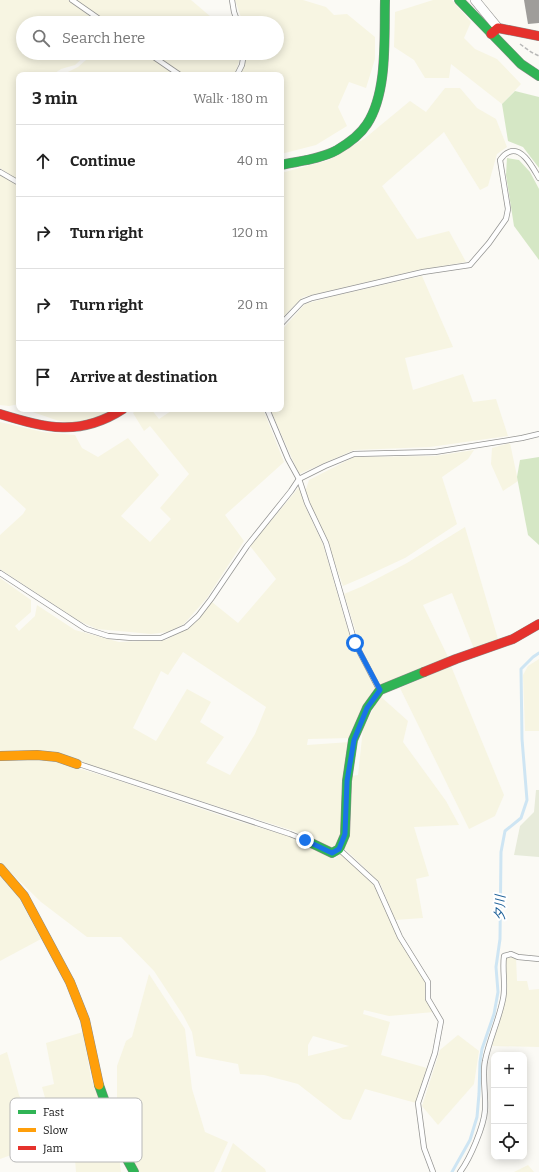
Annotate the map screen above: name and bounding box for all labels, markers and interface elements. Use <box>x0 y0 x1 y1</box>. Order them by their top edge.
search box <box>16 16 284 60</box>
icon: search <box>30 27 52 49</box>
text: Search here <box>62 29 145 47</box>
text: 3 min <box>32 88 77 109</box>
text: Walk · 180 m <box>193 91 268 106</box>
icon: ahead <box>32 150 54 172</box>
text: Continue <box>70 152 136 170</box>
text: 40 m <box>237 153 268 168</box>
icon: right <box>32 222 54 244</box>
text: Turn right <box>70 224 143 242</box>
text: 120 m <box>232 225 268 240</box>
icon: right <box>32 294 54 316</box>
text: Turn right <box>70 296 143 314</box>
text: 20 m <box>238 297 268 312</box>
icon: arrive <box>32 366 54 388</box>
text: Arrive at destination <box>70 368 217 386</box>
route start <box>346 634 364 652</box>
route end <box>296 831 314 849</box>
water label: 夕川 <box>492 893 508 921</box>
map controls <box>491 1052 527 1160</box>
button: + <box>491 1052 527 1088</box>
button: − <box>491 1088 527 1124</box>
legend <box>10 1098 142 1162</box>
text: Fast <box>43 1106 64 1119</box>
text: Slow <box>43 1124 68 1137</box>
button: locate <box>491 1124 527 1160</box>
text: Jam <box>42 1142 63 1155</box>

